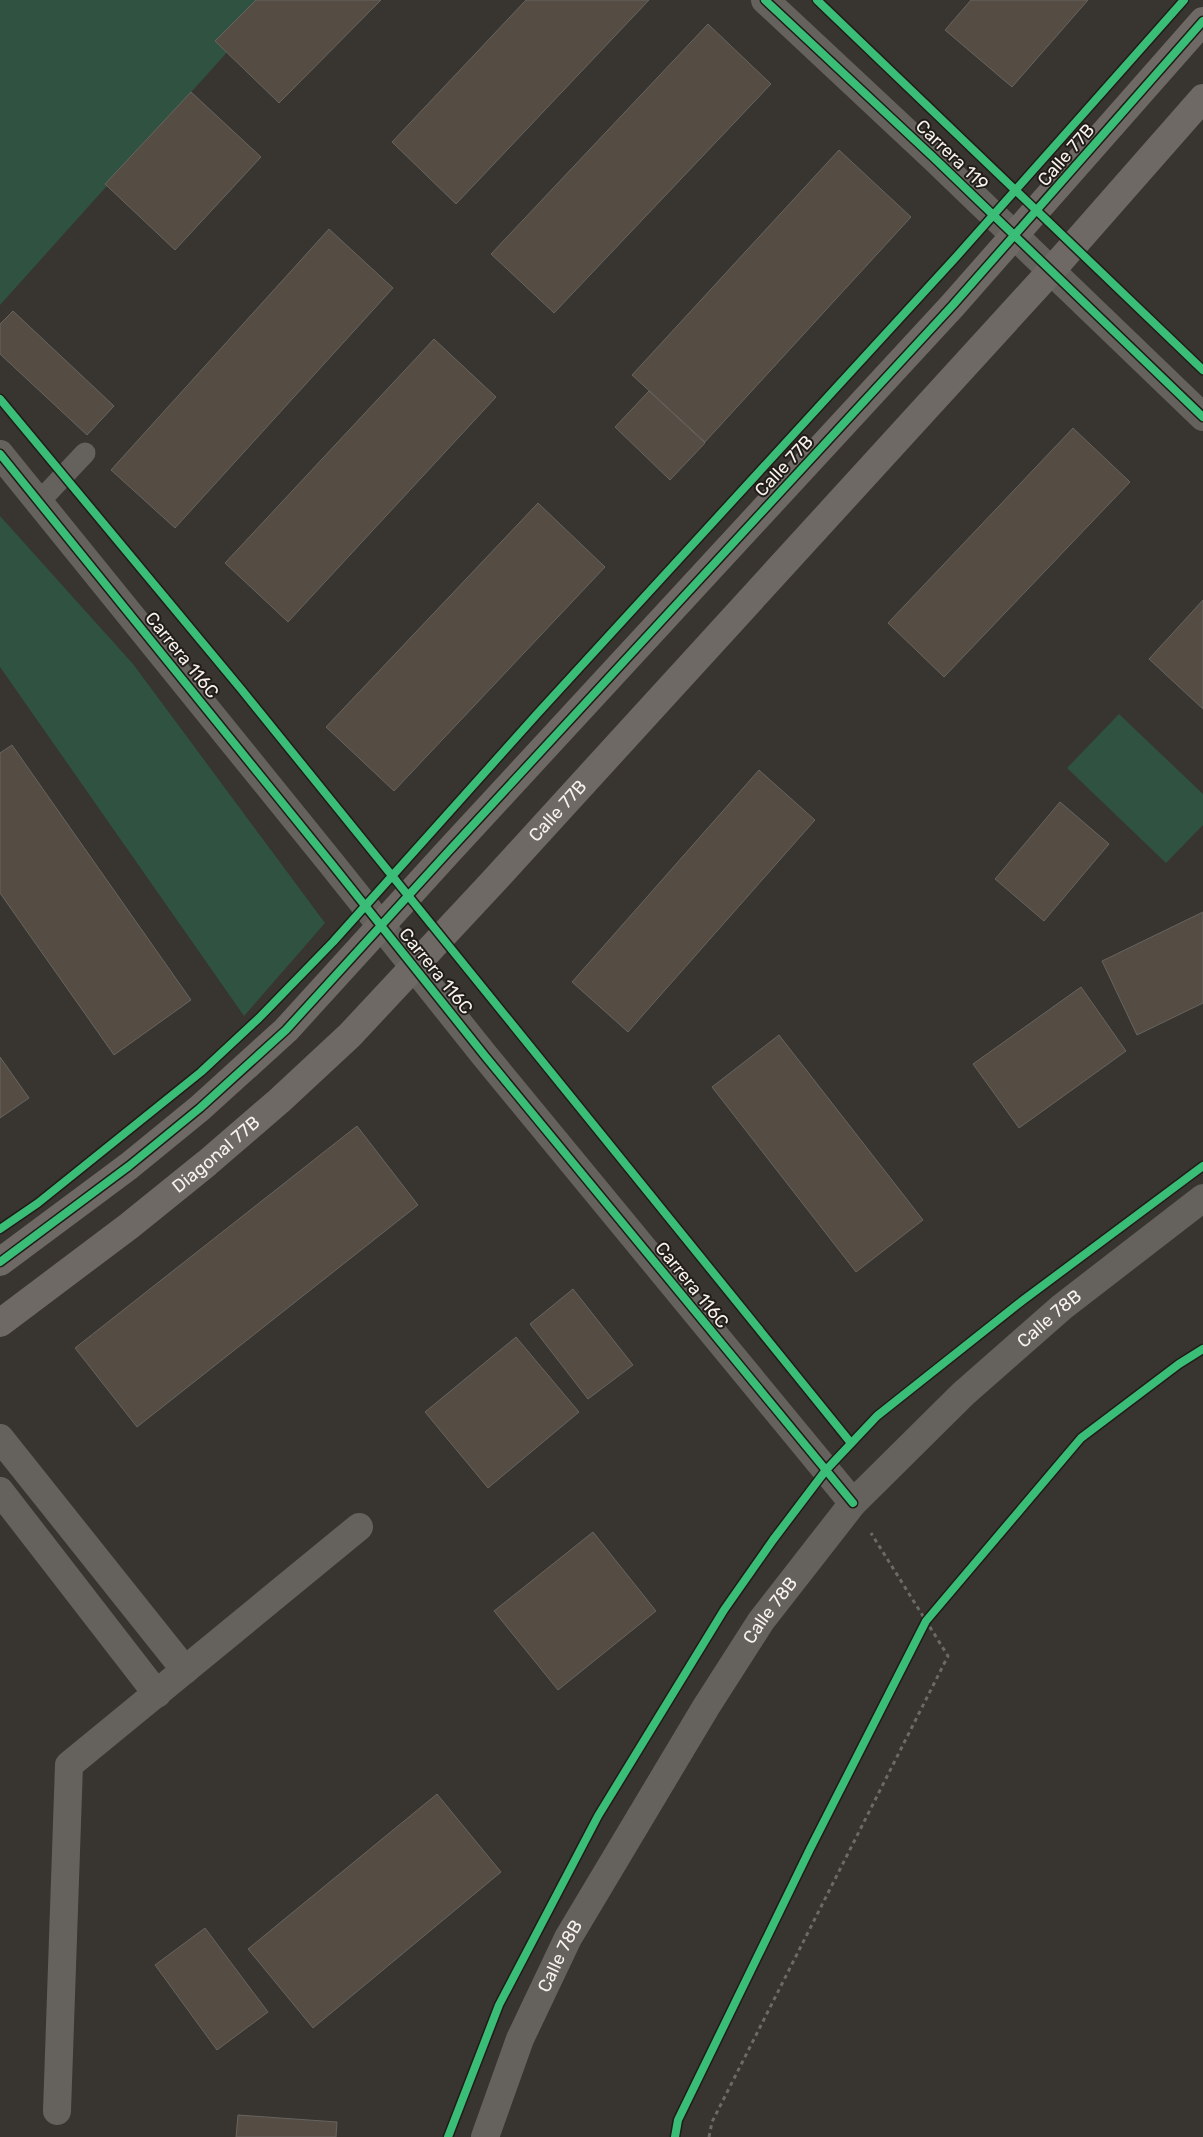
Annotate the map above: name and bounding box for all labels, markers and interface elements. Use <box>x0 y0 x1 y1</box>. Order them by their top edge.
street label: Carrera 119 <box>911 115 993 195</box>
street label: Calle 77B <box>1033 119 1099 191</box>
street label: Calle 77B <box>750 431 818 501</box>
street label: Carrera 116C <box>140 607 224 703</box>
street label: Calle 77B <box>524 776 591 846</box>
street label: Carrera 116C <box>394 923 478 1019</box>
street label: Diagonal 77B <box>168 1111 264 1198</box>
street label: Carrera 116C <box>650 1237 734 1333</box>
street label: Calle 78B <box>1012 1285 1086 1352</box>
street label: Calle 78B <box>738 1573 802 1648</box>
street label: Calle 78B <box>533 1916 587 1996</box>

